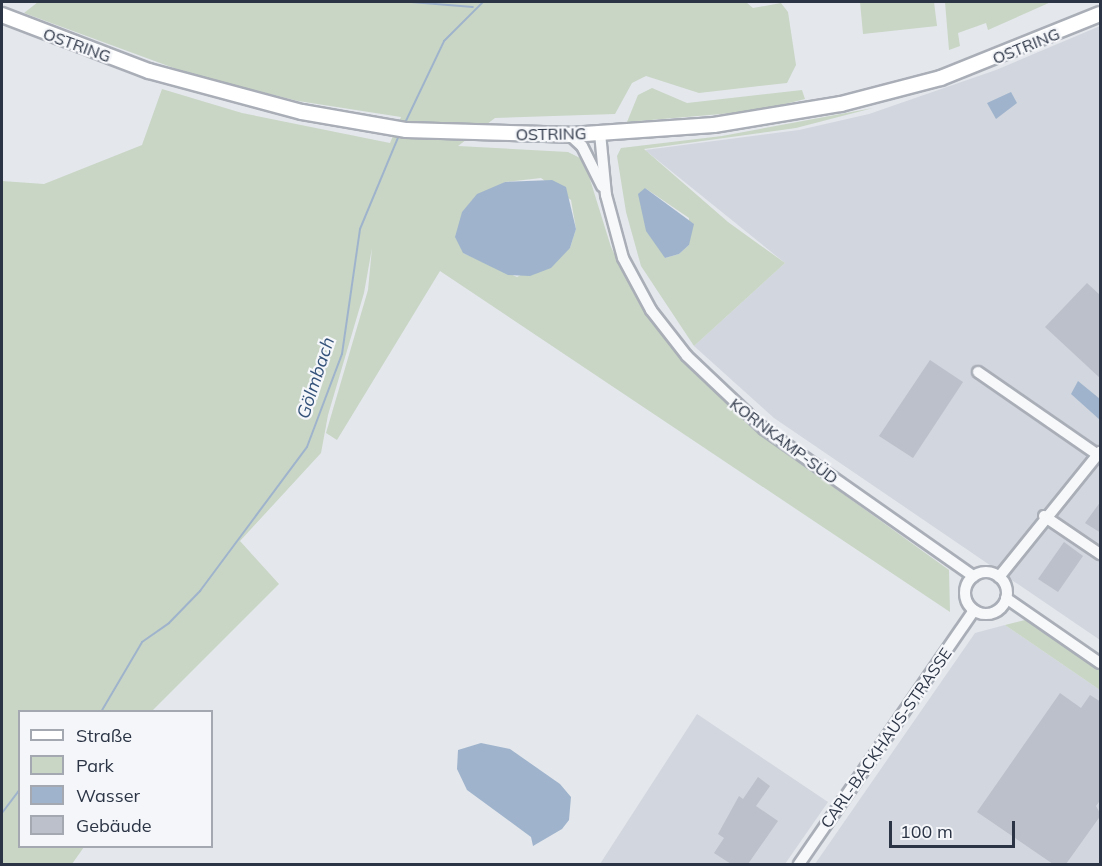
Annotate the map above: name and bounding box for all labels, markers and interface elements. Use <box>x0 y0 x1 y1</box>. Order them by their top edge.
street label: OSTRING <box>41 24 113 66</box>
street label: OSTRING <box>990 24 1062 68</box>
street label: OSTRING <box>516 124 586 144</box>
water label: Gölmbach <box>293 334 339 422</box>
street label: KORNKAMP-SÜD <box>726 394 842 488</box>
street label: CARL-BACKHAUS-STRASSE <box>816 644 956 832</box>
legend <box>18 710 213 848</box>
text: Straße <box>76 724 132 747</box>
text: Park <box>76 754 114 777</box>
text: Wasser <box>76 784 140 807</box>
scale bar <box>892 809 1018 847</box>
text: Gebäude <box>76 814 152 837</box>
text: 100 m <box>900 820 953 843</box>

